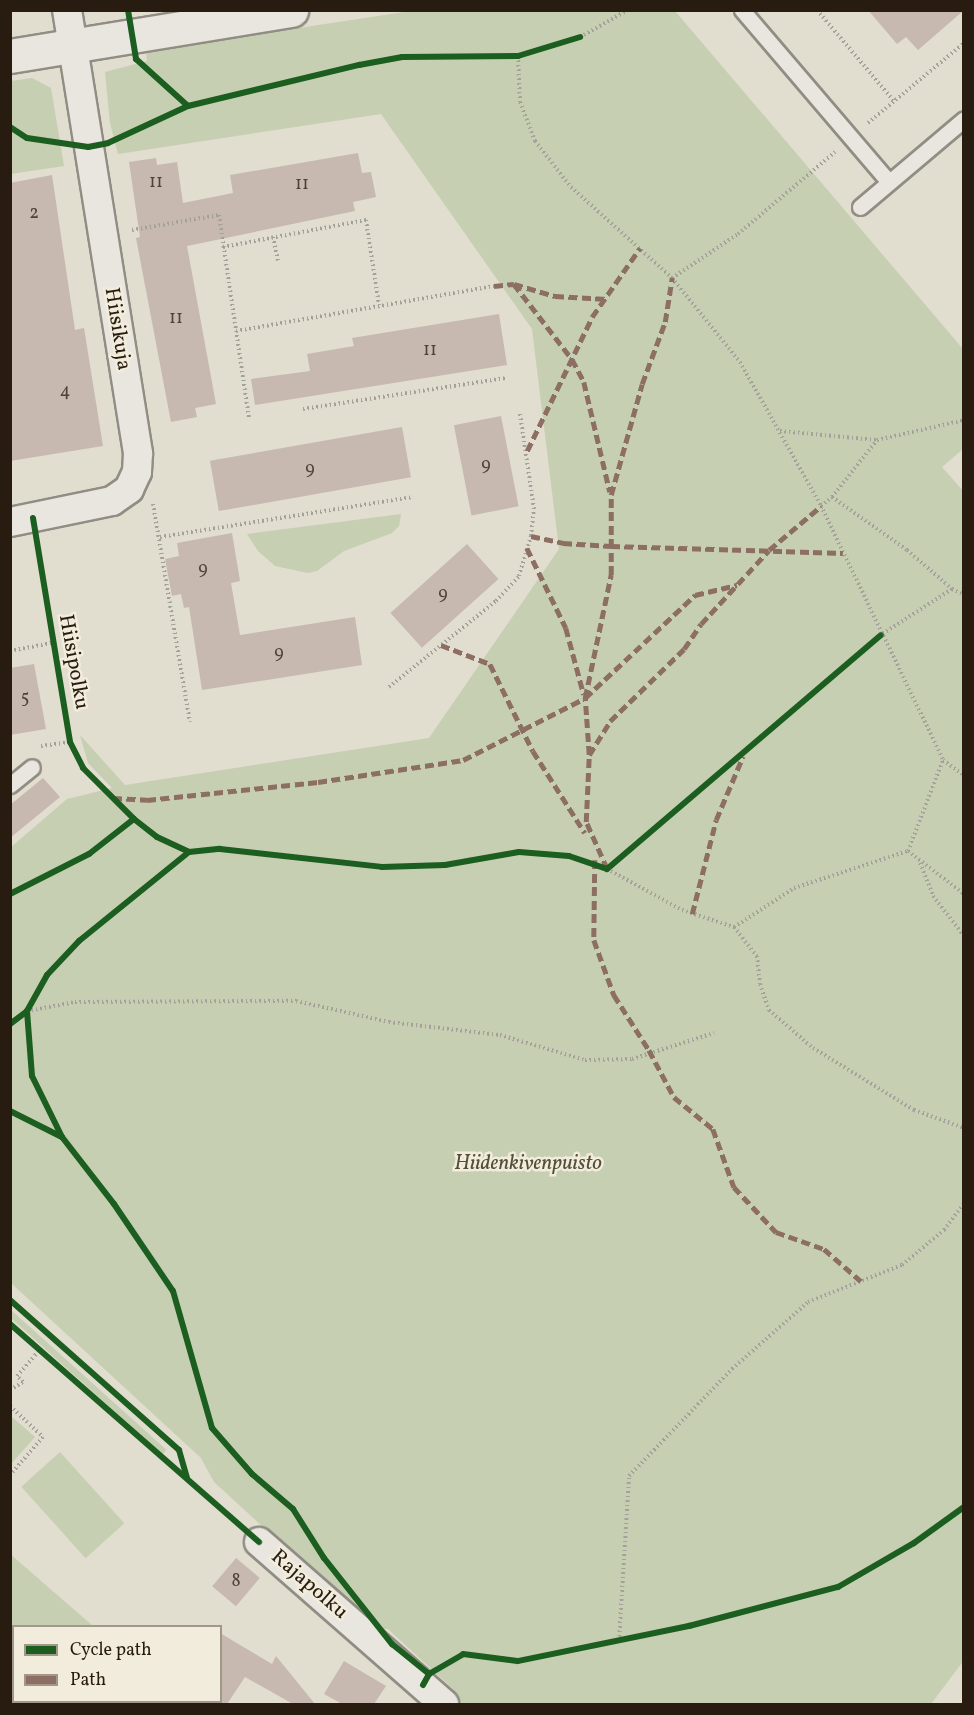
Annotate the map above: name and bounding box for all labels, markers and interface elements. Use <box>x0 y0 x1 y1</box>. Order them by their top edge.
house number: 11 <box>149 172 163 194</box>
house number: 11 <box>295 174 309 196</box>
house number: 2 <box>29 203 39 225</box>
street label: Hiisikuja <box>98 286 136 372</box>
house number: 11 <box>169 308 183 330</box>
house number: 11 <box>423 340 437 362</box>
house number: 4 <box>60 381 70 403</box>
house number: 9 <box>481 455 491 477</box>
house number: 9 <box>305 459 315 481</box>
house number: 9 <box>198 559 208 581</box>
house number: 9 <box>438 584 448 606</box>
street label: Hiisipolku <box>52 612 94 712</box>
house number: 9 <box>274 643 284 665</box>
house number: 5 <box>21 688 29 710</box>
park label: Hiidenkivenpuisto <box>454 1151 602 1177</box>
street label: Rajapolku <box>265 1545 353 1625</box>
house number: 8 <box>231 1571 241 1593</box>
legend <box>12 1625 222 1703</box>
text: Cycle path <box>70 1638 152 1663</box>
text: Path <box>70 1668 106 1693</box>

